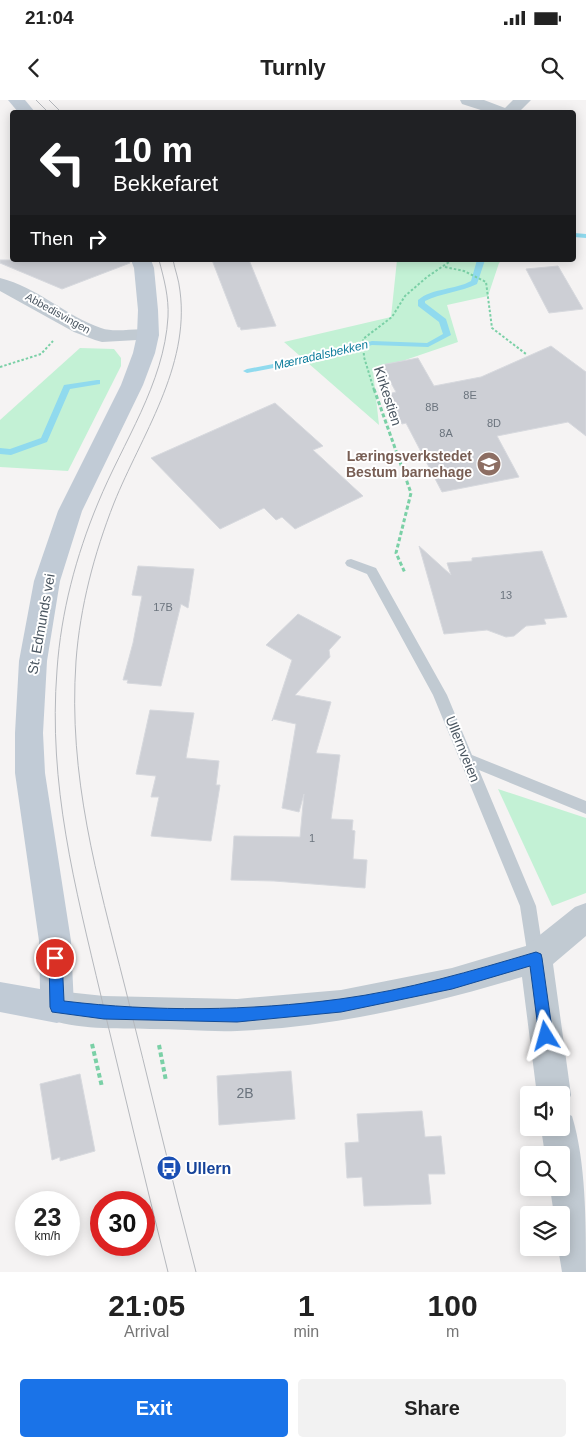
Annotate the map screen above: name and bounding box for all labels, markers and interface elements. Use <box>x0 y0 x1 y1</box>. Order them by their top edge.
text: 21:04 <box>25 7 74 28</box>
icon: back <box>20 54 48 82</box>
icon: search <box>538 54 566 82</box>
text: Turnly <box>260 55 326 80</box>
icon: left <box>30 130 95 195</box>
text: 10 m <box>113 130 193 169</box>
text: Bekkefaret <box>113 171 218 196</box>
icon: right <box>83 225 111 253</box>
text: Then <box>30 228 73 249</box>
street label: Abbedisvingen <box>24 290 92 336</box>
water label: Mærradalsbekken <box>273 337 370 373</box>
street label: Kirkestien <box>371 364 405 428</box>
house number: 8E <box>463 389 477 401</box>
house number: 8B <box>425 401 439 413</box>
house number: 8D <box>487 417 501 429</box>
house number: 8A <box>439 427 453 439</box>
place label: Læringsverkstedet Bestum barnehage <box>346 448 472 480</box>
school or university icon: Læringsverkstedet Bestum barnehage <box>476 451 502 477</box>
street label: St. Edmunds vei <box>24 572 58 676</box>
house number: 13 <box>500 589 512 601</box>
house number: 17B <box>153 601 173 613</box>
street label: Ullernveien <box>442 714 484 784</box>
house number: 1 <box>309 832 315 844</box>
pin <box>34 937 76 979</box>
icon: arrive <box>41 944 69 972</box>
position arrow <box>519 1009 571 1061</box>
house number: 2B <box>236 1085 254 1101</box>
map controls <box>520 1086 570 1256</box>
button: sound <box>520 1086 570 1136</box>
button: search <box>520 1146 570 1196</box>
bus stop icon: Ullern <box>156 1155 182 1181</box>
place label: Ullern <box>186 1160 231 1177</box>
speed limit sign: 30 <box>90 1191 155 1256</box>
text: 23 <box>34 1203 61 1231</box>
button: layers <box>520 1206 570 1256</box>
text: km/h <box>34 1229 61 1243</box>
text: 21:05 <box>108 1289 185 1322</box>
text: 1 <box>298 1289 315 1322</box>
text: 100 <box>428 1289 478 1322</box>
text: Arrival <box>124 1323 169 1340</box>
text: min <box>293 1323 319 1340</box>
text: m <box>446 1323 459 1340</box>
button: Exit <box>20 1379 288 1437</box>
button: Share <box>298 1379 566 1437</box>

